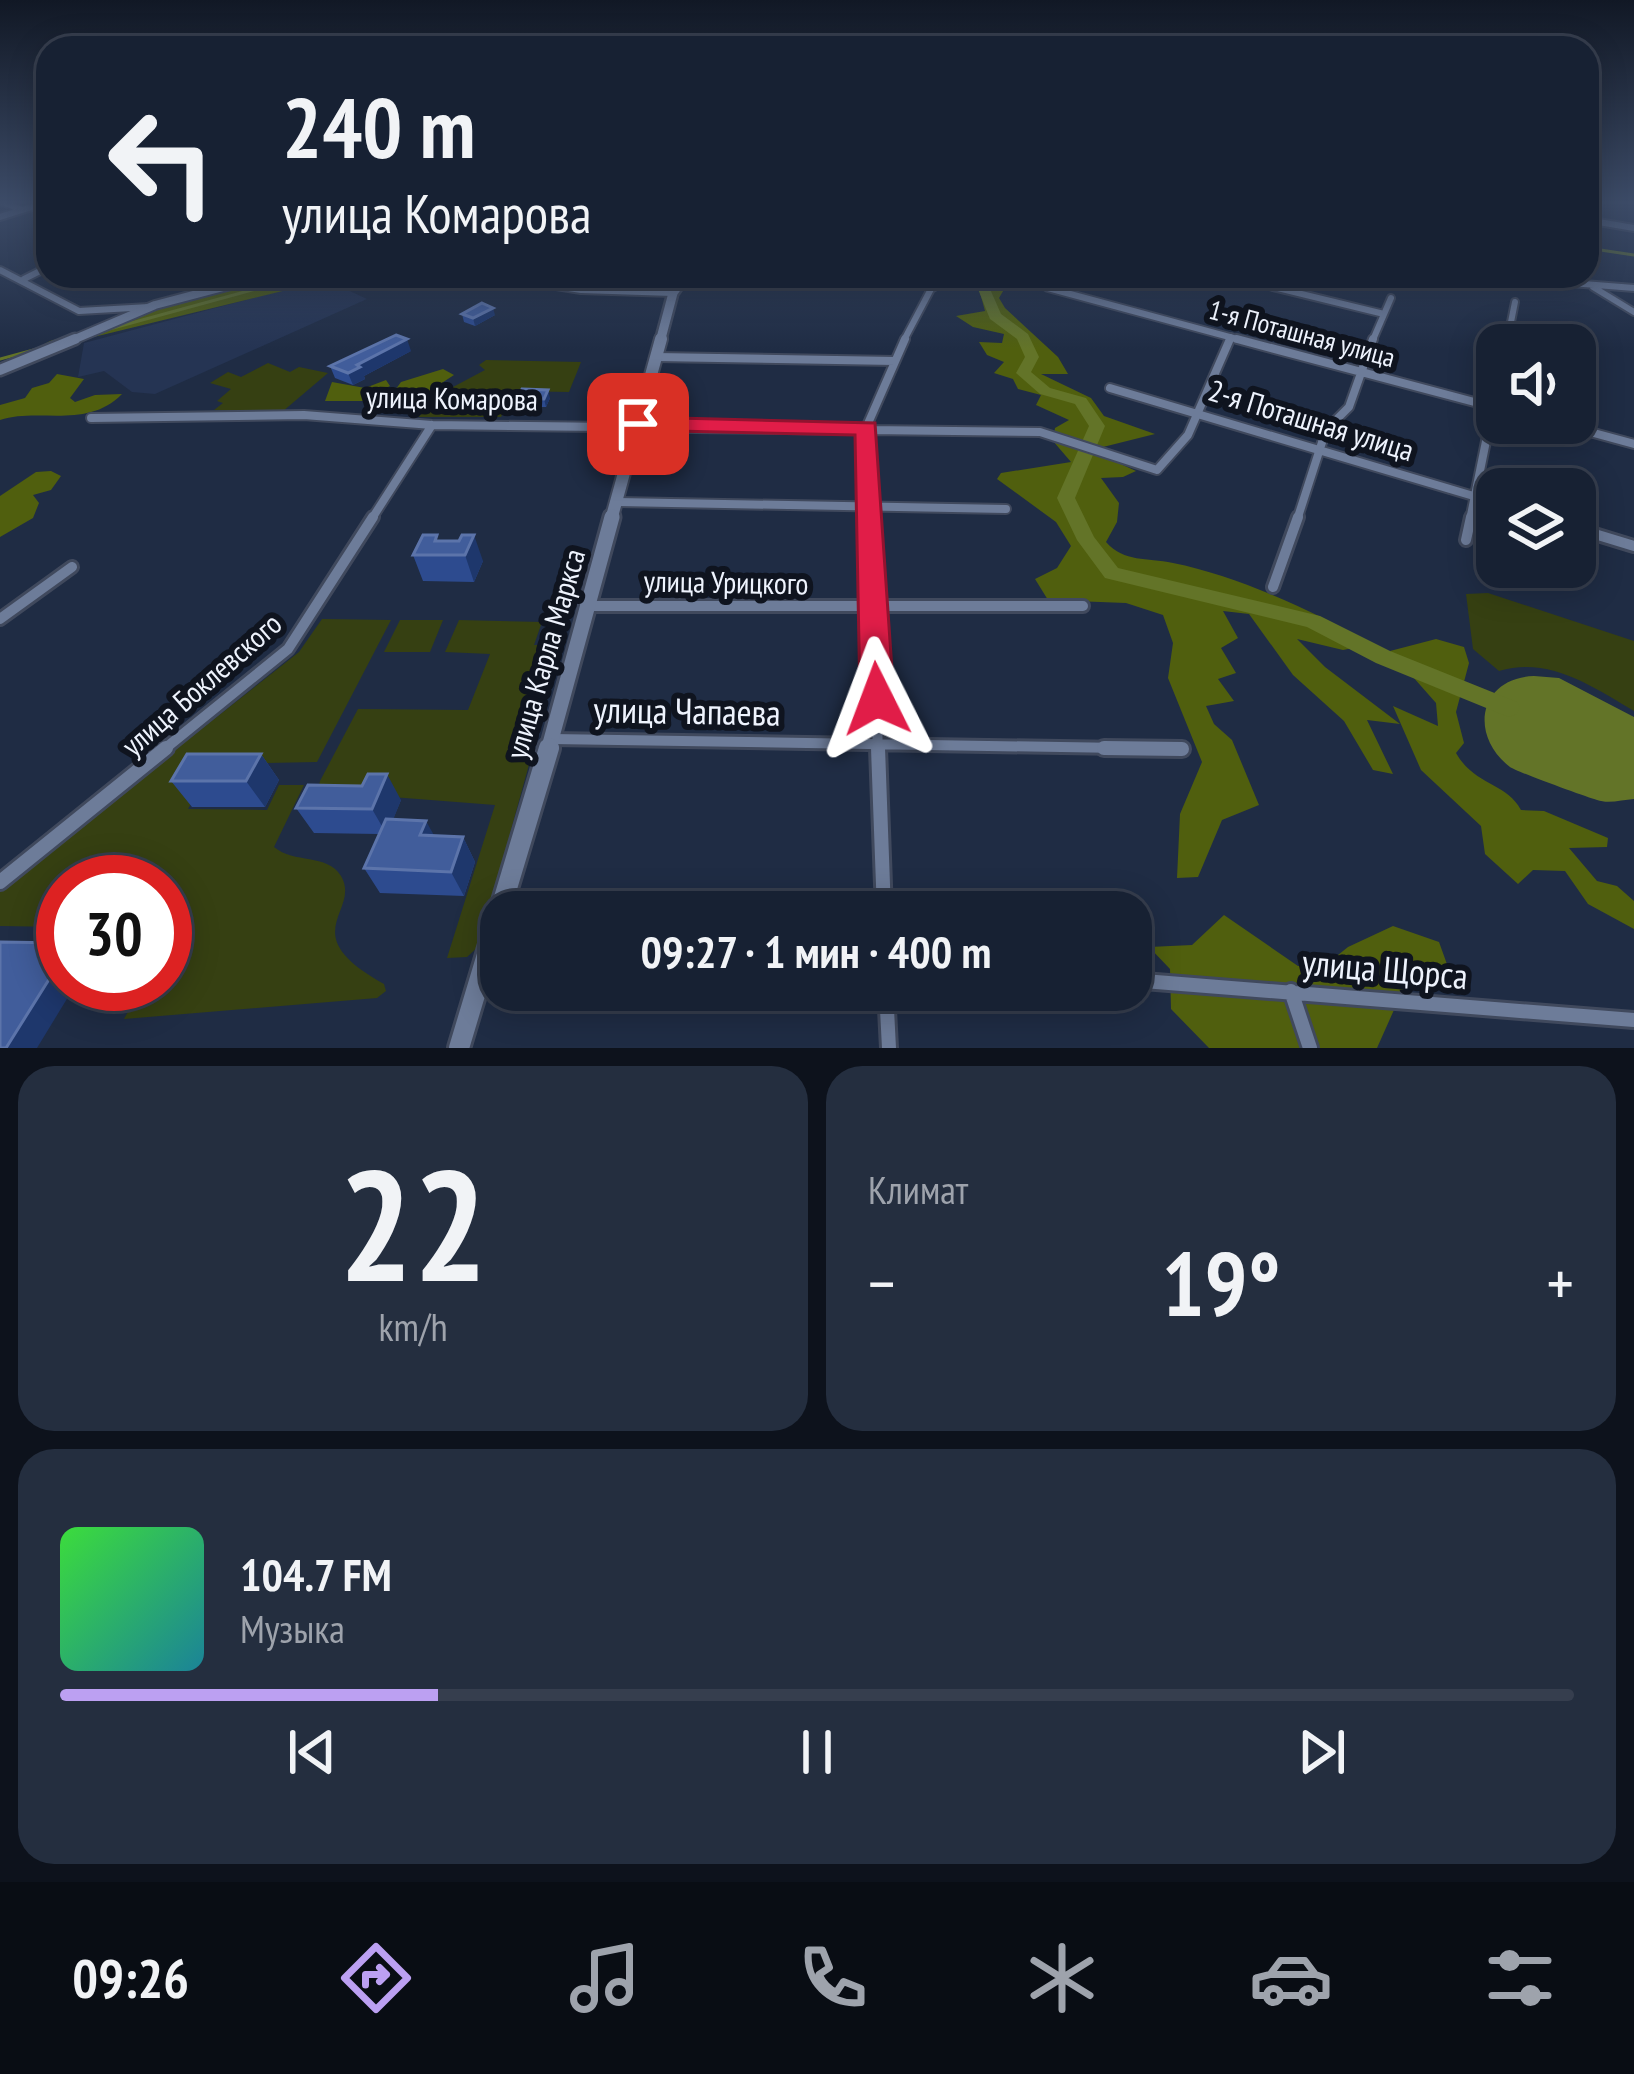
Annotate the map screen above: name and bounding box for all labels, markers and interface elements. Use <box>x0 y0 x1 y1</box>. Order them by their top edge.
text: 240 m <box>282 72 475 181</box>
icon: left <box>84 84 240 240</box>
text: улица Комарова <box>282 178 592 248</box>
street label: 1-я Поташная улица <box>1206 292 1399 374</box>
map controls <box>1476 324 1596 588</box>
button: sound <box>1476 324 1596 444</box>
street label: 2-я Поташная улица <box>1204 370 1419 469</box>
pin <box>587 373 689 475</box>
street label: улица Комарова <box>366 377 538 418</box>
icon: arrive <box>605 391 671 457</box>
button: layers <box>1476 468 1596 588</box>
street label: улица Карла Маркса <box>496 544 593 763</box>
street label: улица Урицкого <box>643 561 809 602</box>
street label: улица Боклевского <box>113 604 289 764</box>
position arrow <box>814 636 940 762</box>
street label: улица Чапаева <box>593 685 781 736</box>
speed limit sign: 30 <box>36 855 192 1011</box>
text: 09:27 · 1 мин · 400 m <box>641 922 991 980</box>
street label: улица Щорса <box>1300 938 1470 999</box>
text: 22 <box>338 1122 488 1324</box>
text: Климат <box>868 1164 968 1215</box>
text: 19° <box>1162 1224 1280 1341</box>
text: − <box>868 1240 895 1325</box>
text: + <box>1547 1240 1574 1325</box>
text: km/h <box>378 1301 448 1352</box>
text: 104.7 FM <box>240 1545 392 1603</box>
text: Музыка <box>240 1603 345 1654</box>
icon: previous <box>279 1719 345 1785</box>
icon: pause <box>784 1719 850 1785</box>
icon: next <box>1289 1719 1355 1785</box>
icon: directions <box>334 1936 418 2020</box>
icon: music <box>563 1936 647 2020</box>
icon: phone <box>791 1936 875 2020</box>
icon: climate <box>1020 1936 1104 2020</box>
icon: car <box>1249 1936 1333 2020</box>
icon: filters <box>1478 1936 1562 2020</box>
text: 09:26 <box>72 1943 189 2013</box>

